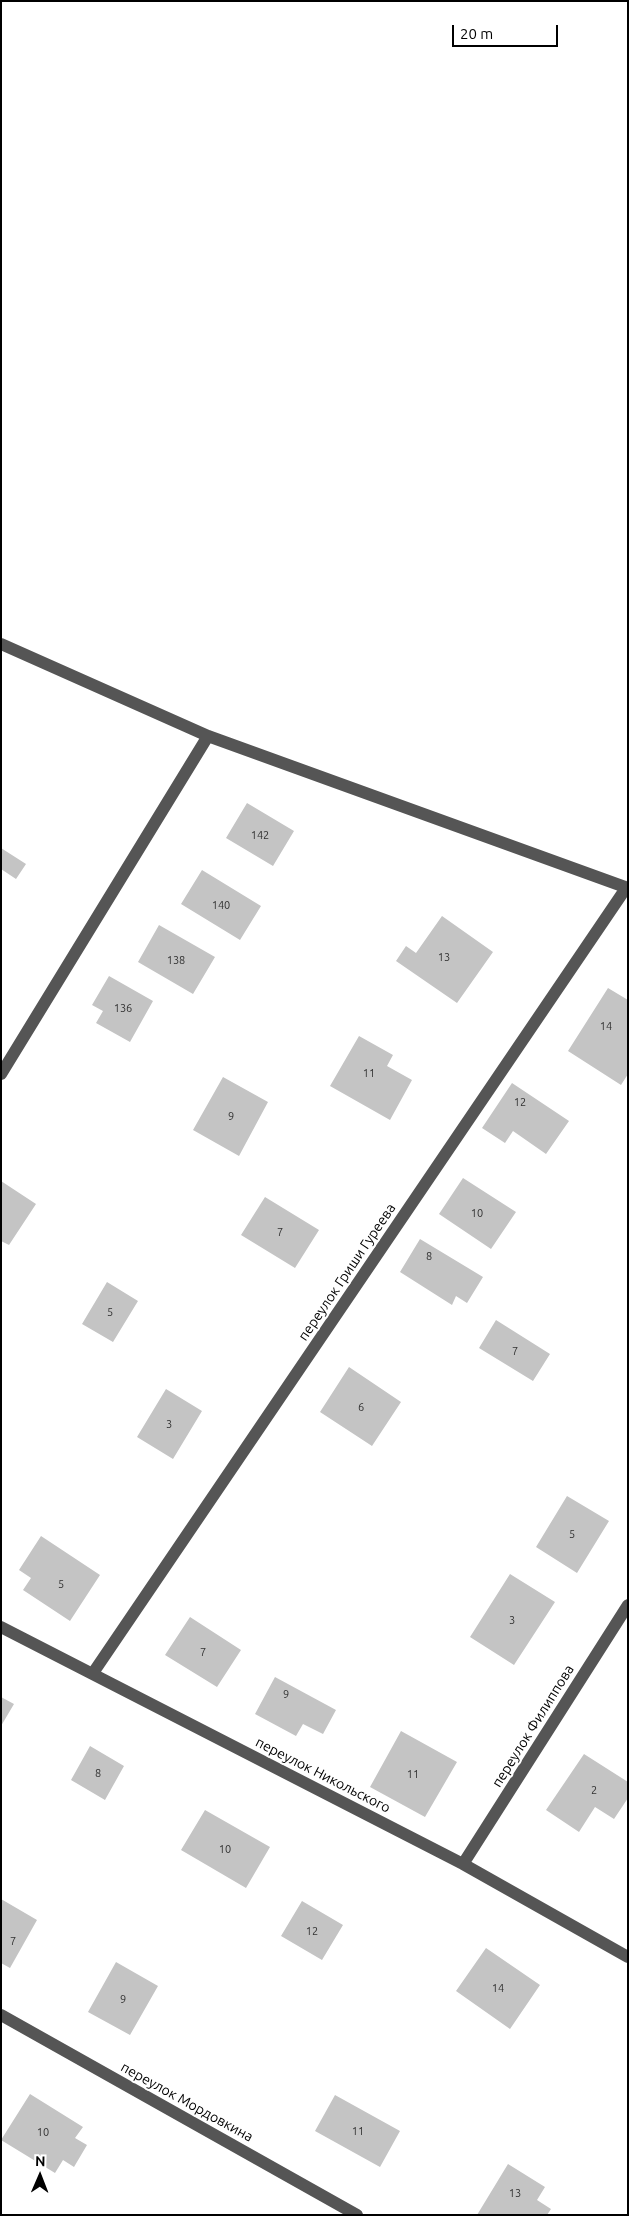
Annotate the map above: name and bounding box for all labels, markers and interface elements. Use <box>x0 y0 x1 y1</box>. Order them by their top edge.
scale bar <box>454 15 560 47</box>
text: 20 m <box>460 25 493 42</box>
house number: 142 <box>251 828 269 842</box>
house number: 140 <box>212 898 230 912</box>
house number: 13 <box>438 950 450 964</box>
house number: 138 <box>167 953 185 967</box>
house number: 136 <box>114 1001 132 1015</box>
house number: 14 <box>600 1019 612 1033</box>
house number: 11 <box>363 1066 375 1080</box>
house number: 12 <box>514 1095 526 1109</box>
house number: 9 <box>228 1109 234 1123</box>
street label: переулок Гриши Гуреева <box>295 1200 399 1344</box>
house number: 10 <box>471 1206 483 1220</box>
house number: 7 <box>277 1225 283 1239</box>
house number: 8 <box>426 1249 432 1263</box>
house number: 5 <box>107 1305 113 1319</box>
house number: 7 <box>512 1344 518 1358</box>
house number: 6 <box>358 1400 364 1414</box>
house number: 3 <box>166 1417 172 1431</box>
house number: 5 <box>569 1527 575 1541</box>
house number: 5 <box>58 1577 64 1591</box>
house number: 3 <box>509 1613 515 1627</box>
house number: 7 <box>200 1645 206 1659</box>
street label: переулок Филиппова <box>489 1662 577 1790</box>
house number: 9 <box>283 1687 289 1701</box>
street label: переулок Никольского <box>253 1734 393 1816</box>
house number: 8 <box>95 1766 101 1780</box>
house number: 11 <box>407 1767 419 1781</box>
house number: 2 <box>591 1783 597 1797</box>
house number: 10 <box>219 1842 231 1856</box>
house number: 12 <box>306 1924 318 1938</box>
house number: 7 <box>10 1934 16 1948</box>
house number: 14 <box>492 1981 504 1995</box>
house number: 9 <box>120 1992 126 2006</box>
street label: переулок Мордовкина <box>118 2059 256 2145</box>
house number: 11 <box>352 2124 364 2138</box>
house number: 10 <box>37 2125 49 2139</box>
north arrow <box>15 2151 65 2201</box>
text: N <box>35 2153 46 2169</box>
house number: 13 <box>509 2186 521 2200</box>

